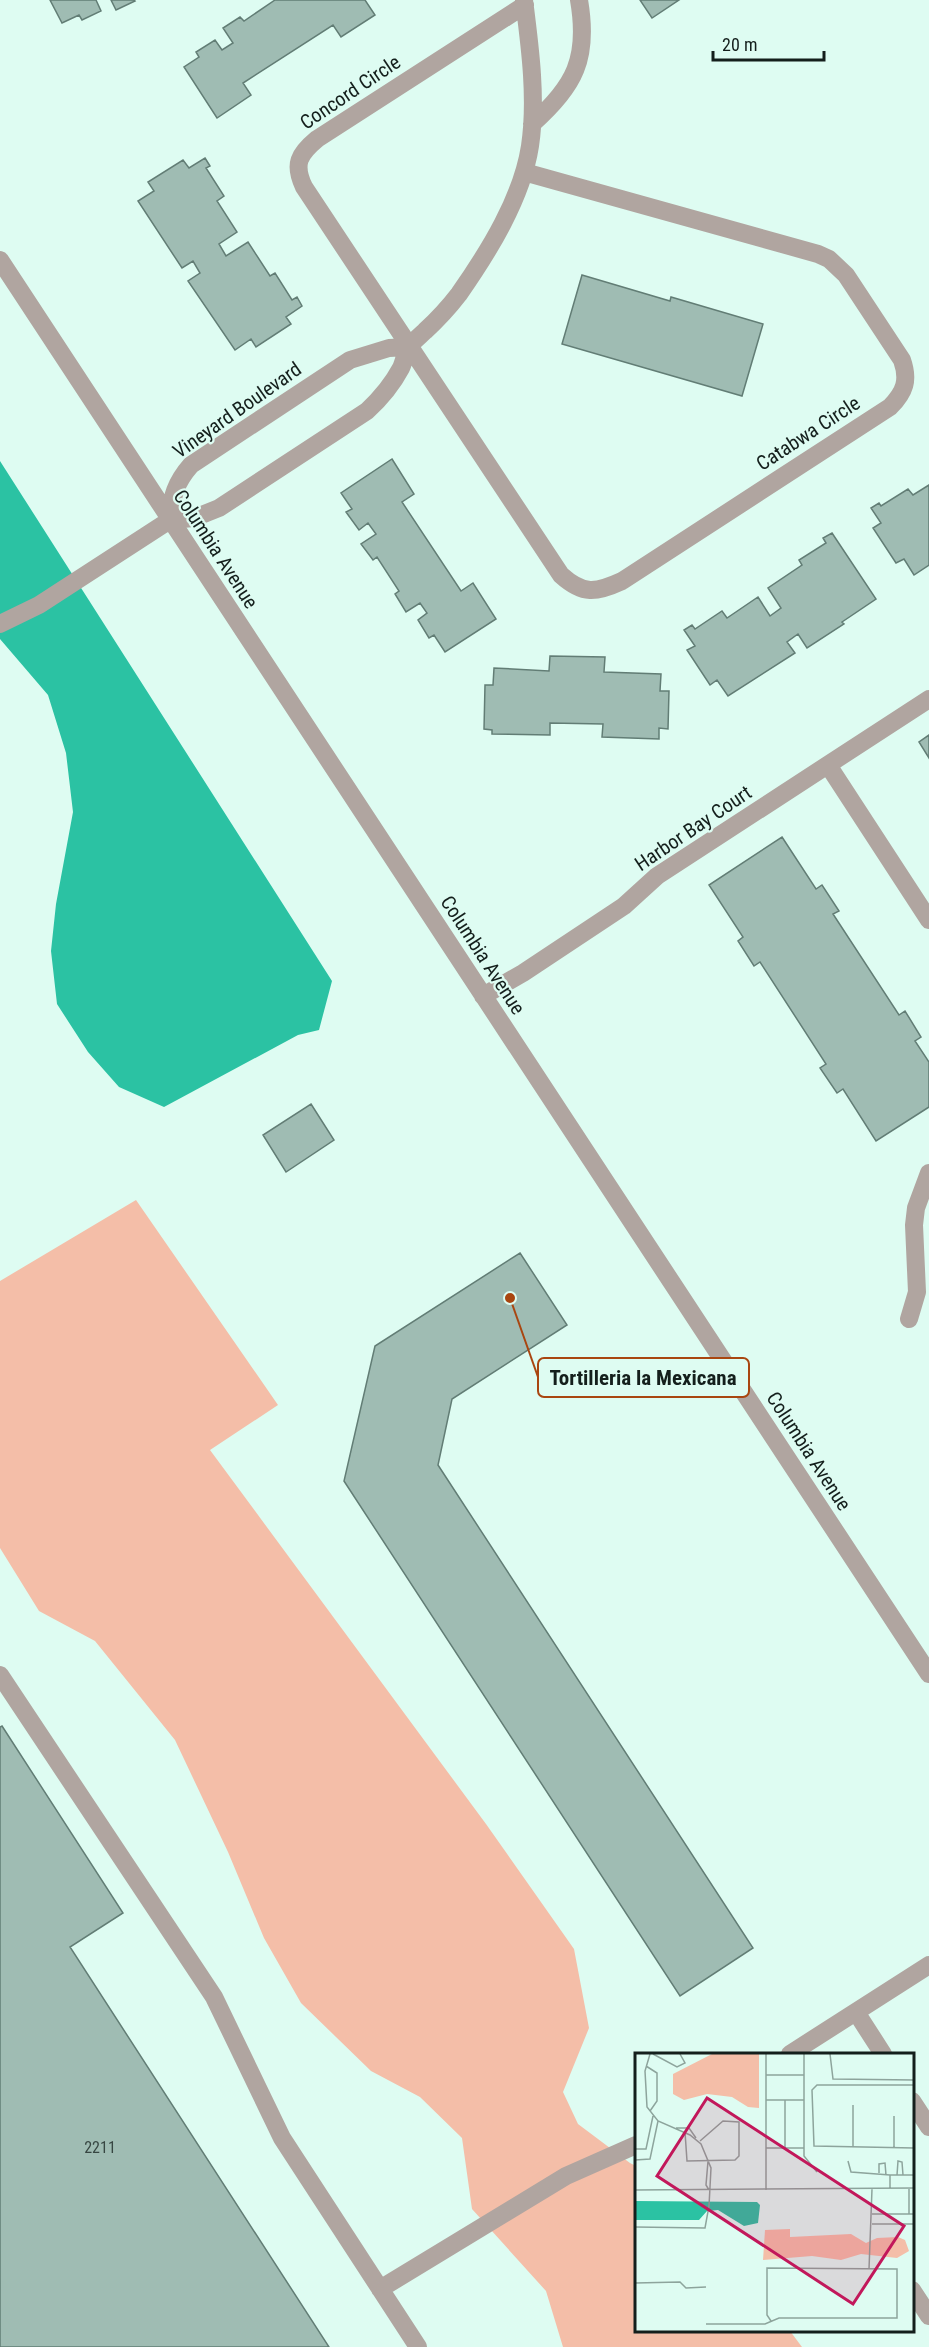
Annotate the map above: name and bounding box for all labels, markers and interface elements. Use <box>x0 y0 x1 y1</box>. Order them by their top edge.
scale bar <box>713 24 824 62</box>
text: 20 m <box>722 34 757 55</box>
street label: Concord Circle <box>295 50 405 134</box>
street label: Vineyard Boulevard <box>168 357 306 463</box>
street label: Catabwa Circle <box>752 391 864 475</box>
street label: Columbia Avenue <box>169 485 263 613</box>
street label: Harbor Bay Court <box>630 780 756 876</box>
street label: Columbia Avenue <box>436 891 530 1019</box>
callout: Tortilleria la Mexicana <box>538 1358 749 1397</box>
text: Tortilleria la Mexicana <box>549 1366 737 1390</box>
street label: Columbia Avenue <box>762 1387 856 1515</box>
inset map <box>635 2053 914 2332</box>
house number: 2211 <box>84 2138 116 2157</box>

